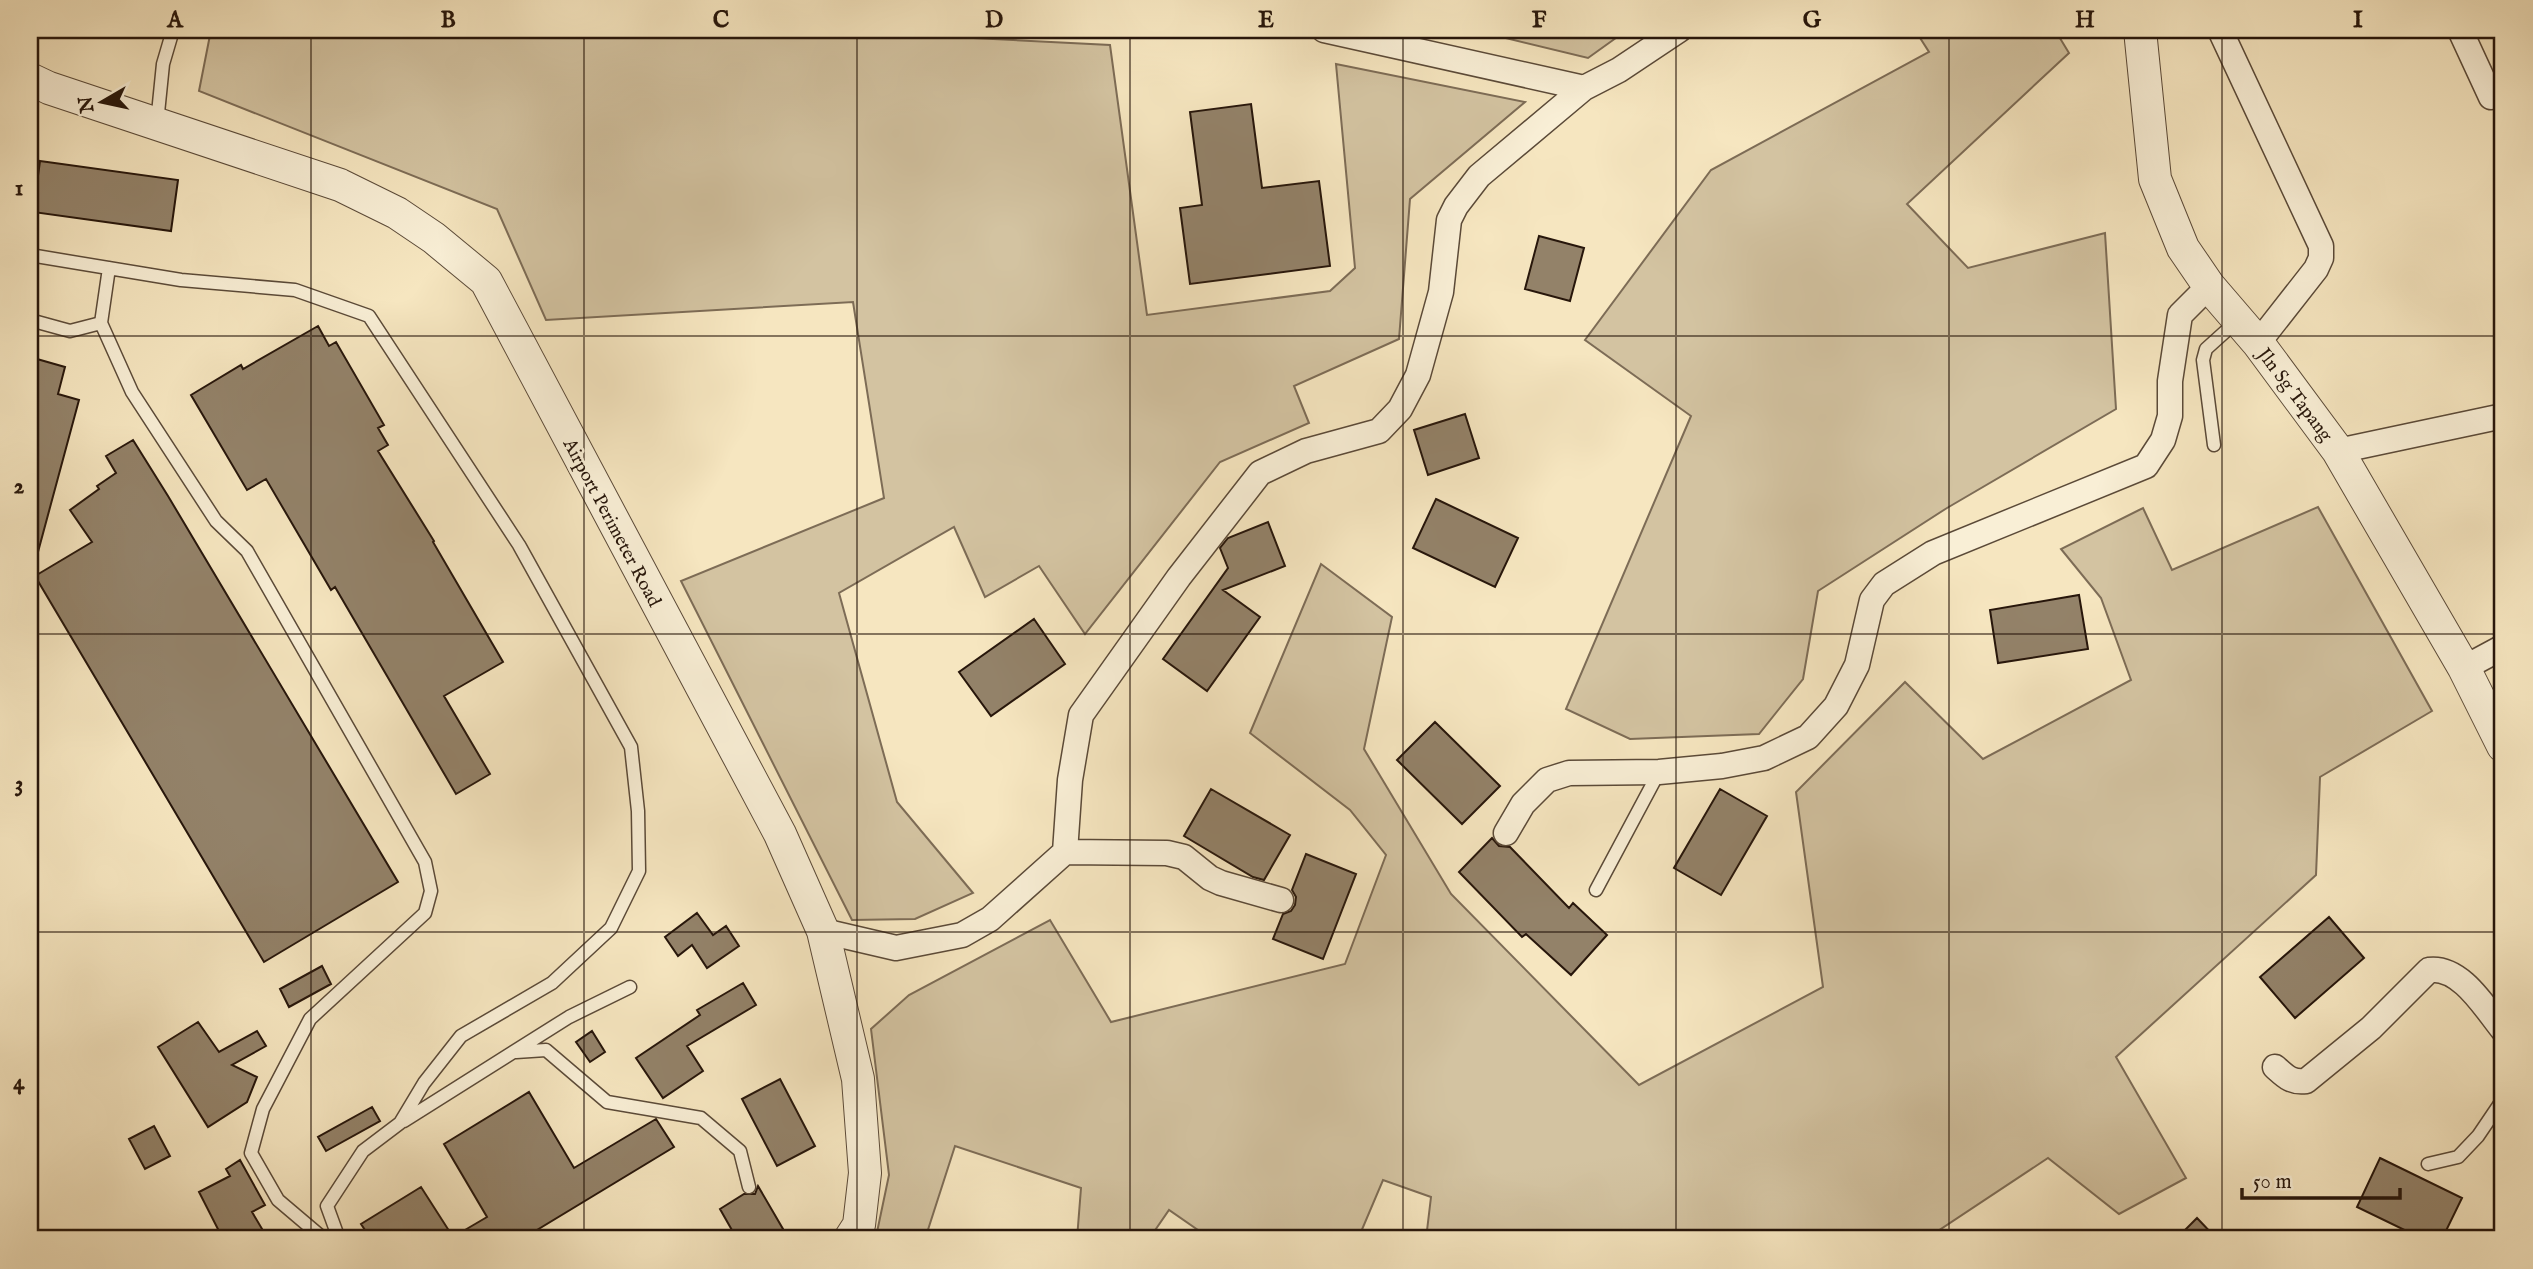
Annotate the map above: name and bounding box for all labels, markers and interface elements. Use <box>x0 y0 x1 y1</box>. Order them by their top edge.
text: A <box>166 6 184 35</box>
text: B <box>440 6 456 35</box>
text: C <box>713 6 730 35</box>
text: D <box>985 6 1003 35</box>
text: E <box>1258 6 1274 35</box>
text: F <box>1532 6 1547 35</box>
text: G <box>1803 6 1822 35</box>
text: H <box>2075 6 2095 35</box>
text: I <box>2353 6 2363 35</box>
north arrow <box>66 66 136 136</box>
text: N <box>74 94 100 115</box>
text: 1 <box>15 174 23 203</box>
street label: Jln Sg Tapang <box>2250 342 2338 447</box>
street label: Airport Perimeter Road <box>556 434 666 612</box>
text: 2 <box>14 472 25 501</box>
text: 3 <box>15 770 23 799</box>
text: 4 <box>13 1068 25 1097</box>
scale bar <box>2242 1157 2400 1201</box>
text: 50 m <box>2253 1169 2292 1196</box>

